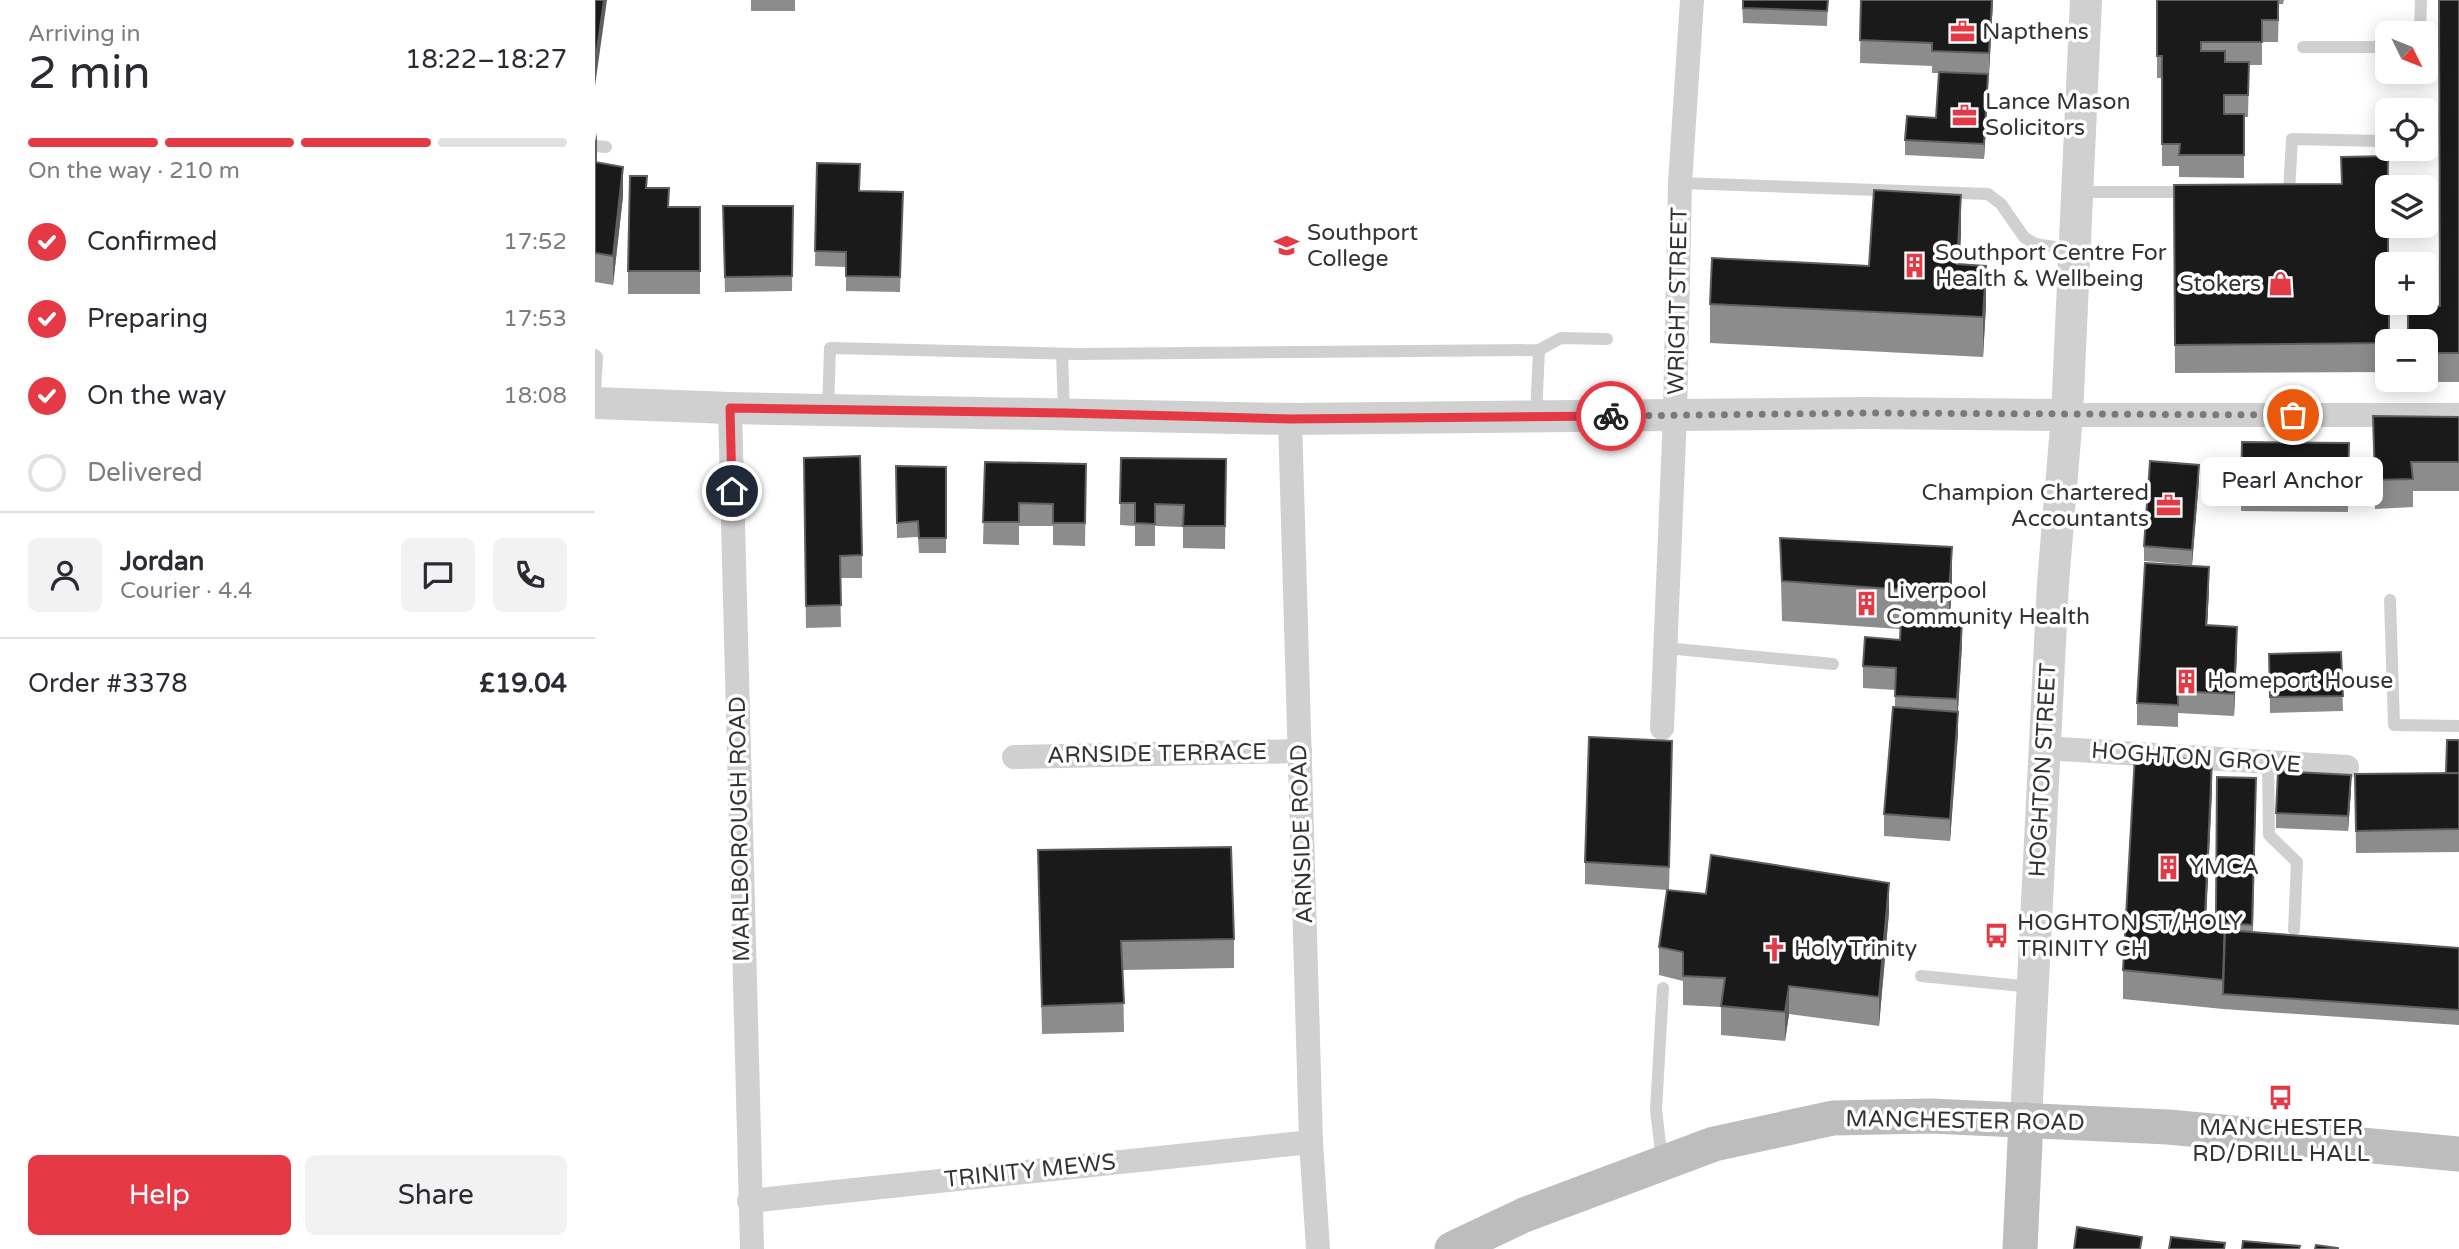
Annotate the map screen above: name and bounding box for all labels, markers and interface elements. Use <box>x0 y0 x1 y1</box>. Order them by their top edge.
office icon: Napthens <box>1948 18 1976 46</box>
place label: Napthens <box>1982 18 2089 46</box>
text: Arriving in <box>28 20 141 48</box>
north arrow <box>2375 21 2438 84</box>
map controls <box>2375 21 2438 392</box>
text: 18:22–18:27 <box>405 44 567 75</box>
text: 2 min <box>28 46 151 101</box>
place label: Lance Mason Solicitors <box>1985 88 2131 142</box>
button: locate <box>2375 98 2438 161</box>
office icon: Lance Mason Solicitors <box>1951 101 1979 129</box>
text: On the way · 210 m <box>28 157 240 185</box>
button: layers <box>2375 175 2438 238</box>
street label: WRIGHT STREET <box>1662 207 1694 395</box>
place label: Southport College <box>1307 219 1418 273</box>
icon: check <box>28 223 66 261</box>
text: Confirmed <box>87 226 217 257</box>
text: 17:52 <box>503 228 567 256</box>
school or university icon: Southport College <box>1273 232 1301 260</box>
place label: Southport Centre For Health & Wellbeing <box>1935 239 2167 293</box>
building icon: Southport Centre For Health & Wellbeing <box>1901 252 1929 280</box>
button: + <box>2375 252 2438 315</box>
place label: Stokers <box>2180 270 2261 298</box>
shop icon: Stokers <box>2267 270 2295 298</box>
icon: check <box>28 300 66 338</box>
text: Preparing <box>87 303 208 334</box>
text: 17:53 <box>503 305 567 333</box>
button: − <box>2375 329 2438 392</box>
icon: check <box>28 377 66 415</box>
text: On the way <box>87 380 227 411</box>
courier <box>1576 381 1646 451</box>
text: 18:08 <box>503 382 567 410</box>
pin <box>2263 385 2323 445</box>
icon: bag <box>2274 396 2312 434</box>
icon: bike <box>1592 397 1630 435</box>
text: Delivered <box>87 457 203 488</box>
callout: Pearl Anchor <box>2202 457 2384 506</box>
pin <box>702 461 762 521</box>
text: Pearl Anchor <box>2221 467 2363 495</box>
icon: home <box>713 472 751 510</box>
place label: Champion Chartered Accountants <box>1921 479 2149 533</box>
office icon: Champion Chartered Accountants <box>2155 492 2183 520</box>
button: person <box>28 538 102 612</box>
button: chat <box>401 538 475 612</box>
button: phone <box>493 538 567 612</box>
text: Jordan <box>120 546 204 577</box>
text: Courier · 4.4 <box>120 577 252 605</box>
place label: Liverpool Community Health <box>1886 577 2090 631</box>
building icon: Liverpool Community Health <box>1852 590 1880 618</box>
street label: HOGHTON STREET <box>2023 662 2063 878</box>
building icon: Homeport House <box>2173 667 2201 695</box>
place label: Homeport House <box>2207 667 2393 695</box>
text: Order #3378 <box>28 668 188 699</box>
text: £19.04 <box>479 668 567 699</box>
street label: MARLBOROUGH ROAD <box>724 696 756 962</box>
street label: HOGHTON GROVE <box>2090 737 2302 779</box>
street label: ARNSIDE TERRACE <box>1047 738 1267 770</box>
street label: ARNSIDE ROAD <box>1285 744 1319 924</box>
building icon: YMCA <box>2155 853 2183 881</box>
place label: YMCA <box>2189 853 2259 881</box>
place label: HOGHTON ST/HOLY TRINITY CH <box>2017 909 2243 963</box>
bus stop icon: HOGHTON ST/HOLY TRINITY CH <box>1983 922 2011 950</box>
church icon: Holy Trinity <box>1760 935 1788 963</box>
place label: Holy Trinity <box>1794 935 1917 963</box>
bus stop icon: MANCHESTER RD/DRILL HALL <box>2267 1084 2295 1112</box>
street label: MANCHESTER ROAD <box>1845 1105 2085 1137</box>
place label: MANCHESTER RD/DRILL HALL <box>2192 1114 2370 1168</box>
street label: TRINITY MEWS <box>943 1148 1117 1194</box>
button: Help <box>28 1155 291 1235</box>
button: Share <box>305 1155 567 1235</box>

